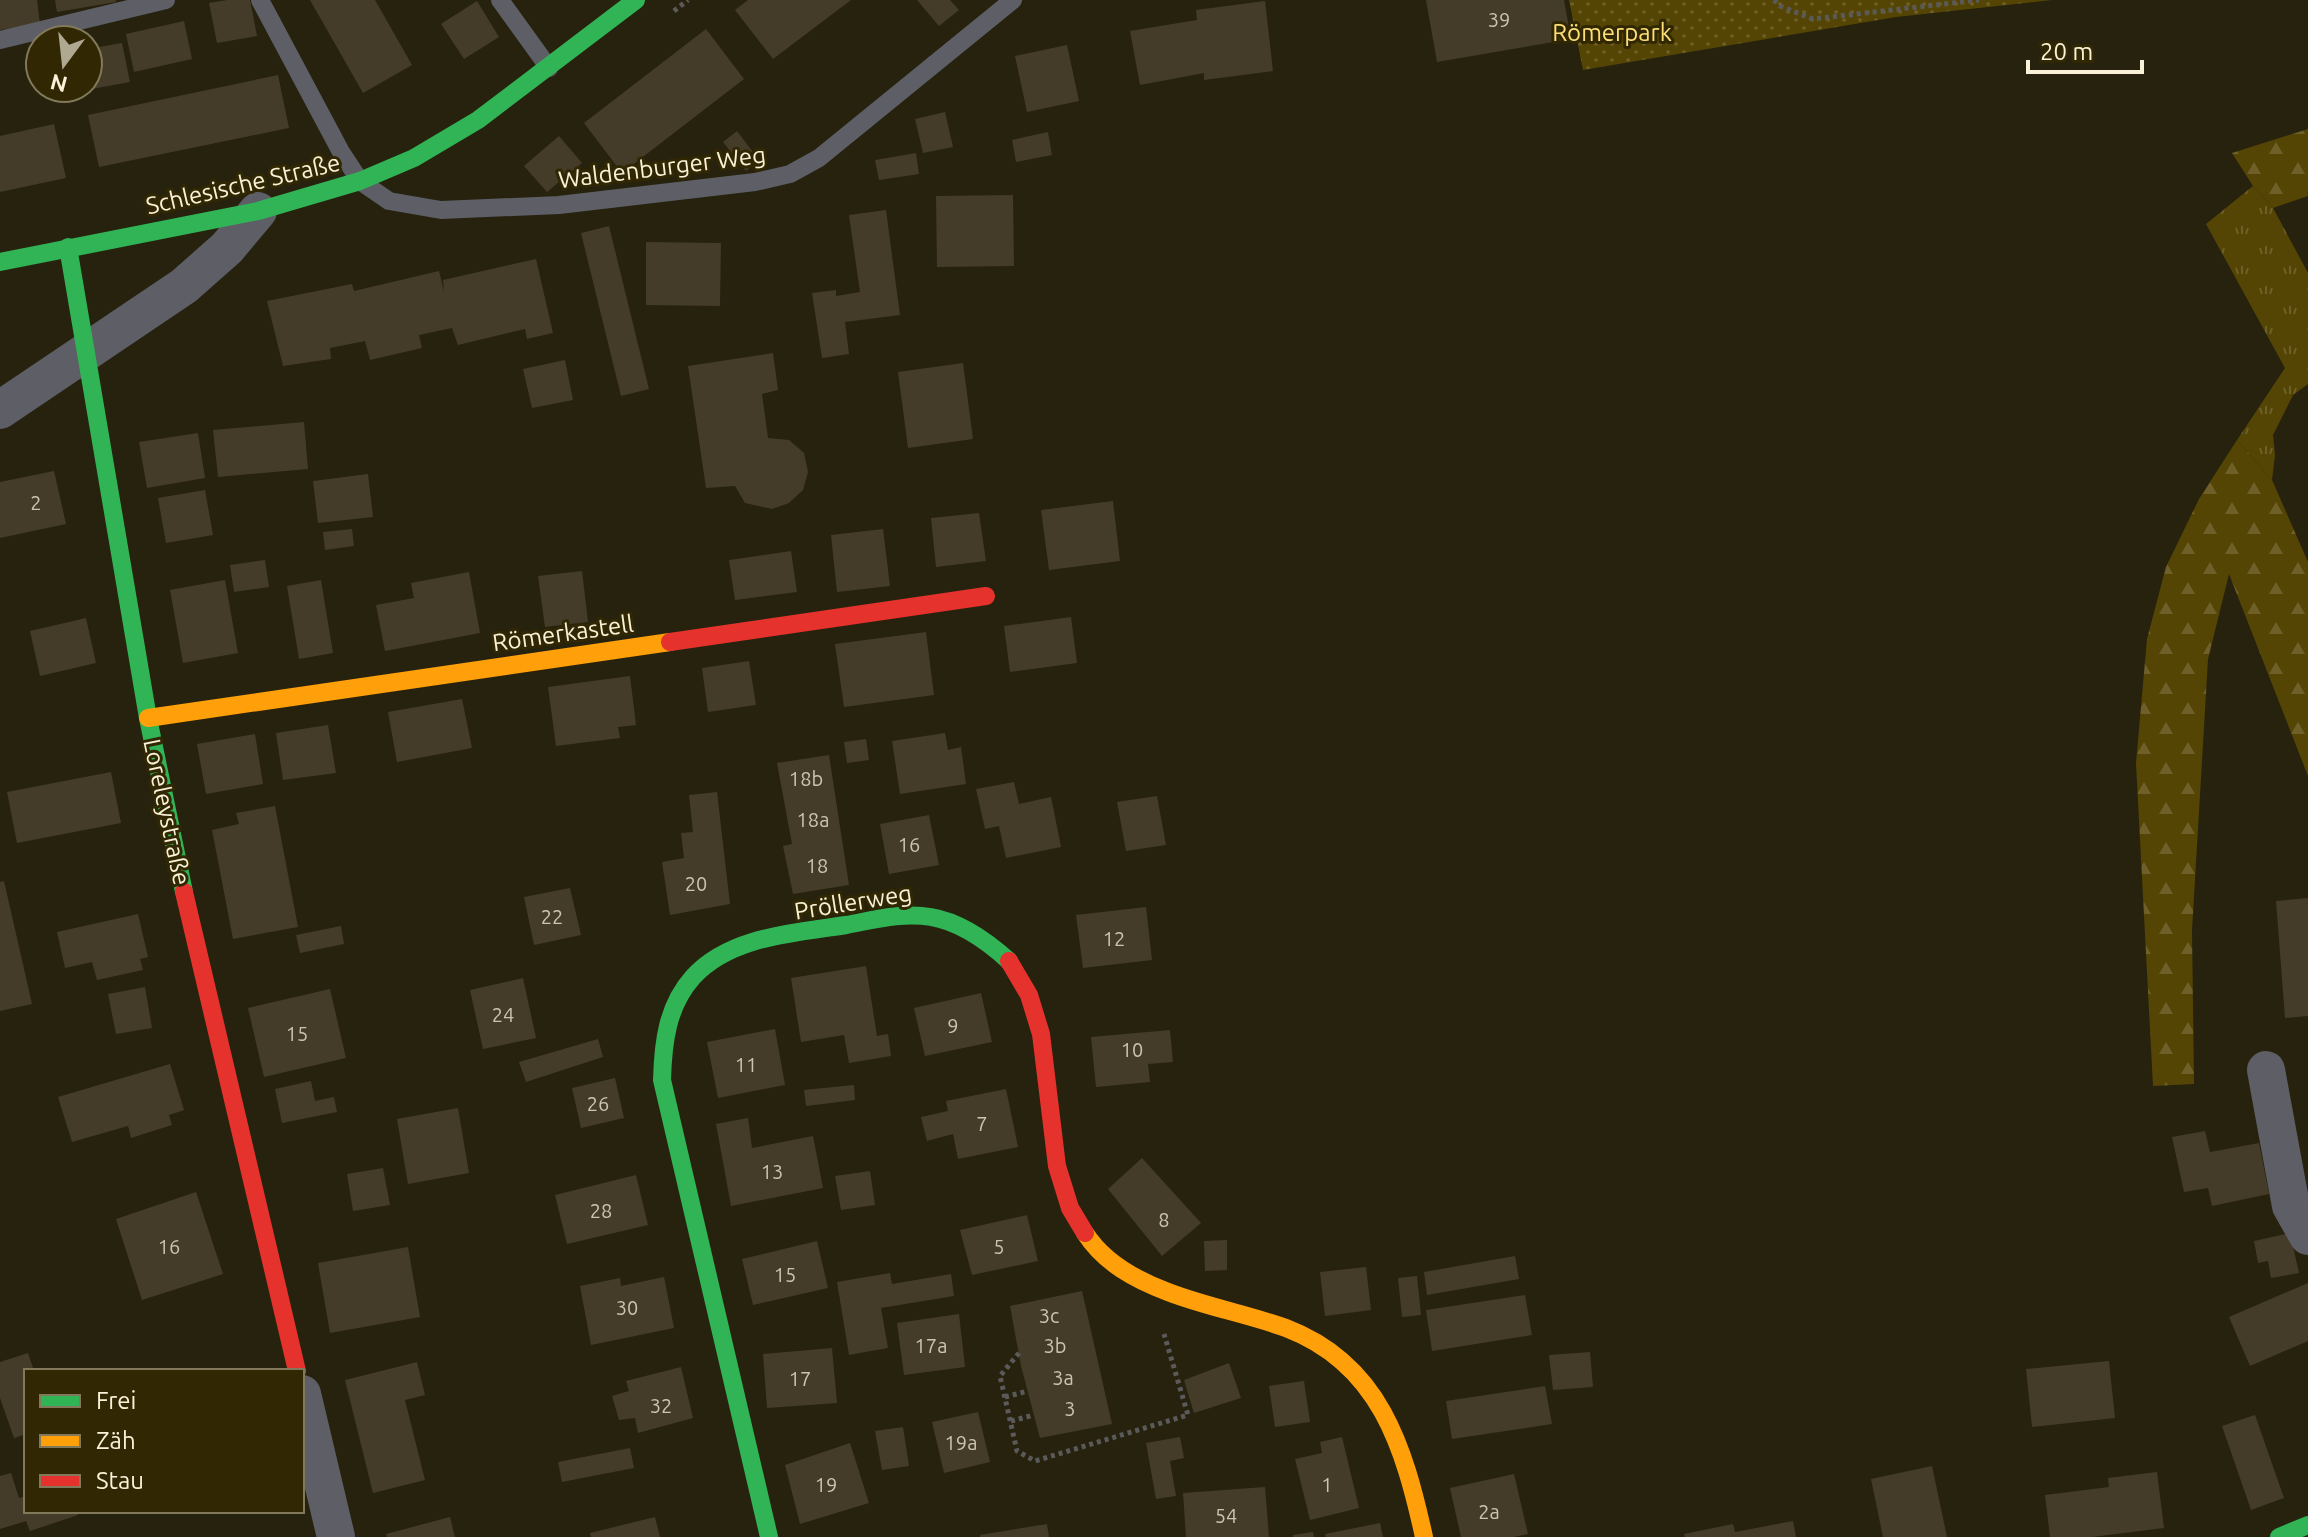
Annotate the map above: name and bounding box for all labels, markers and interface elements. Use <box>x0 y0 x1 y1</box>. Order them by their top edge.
house number: 39 <box>1488 8 1510 31</box>
park label: Römerpark <box>1552 19 1672 46</box>
north arrow <box>24 24 104 104</box>
scale bar <box>2028 24 2142 74</box>
text: 20 m <box>2040 38 2093 65</box>
text: N <box>48 70 70 98</box>
street label: Waldenburger Weg <box>557 141 767 193</box>
street label: Schlesische Straße <box>143 149 343 219</box>
house number: 2 <box>30 491 42 514</box>
street label: Römerkastell <box>491 610 635 656</box>
street label: Loreleystraße <box>138 736 196 888</box>
house number: 18b <box>789 767 823 790</box>
house number: 18a <box>797 808 829 831</box>
house number: 16 <box>898 833 920 856</box>
house number: 18 <box>806 854 828 877</box>
house number: 20 <box>685 872 707 895</box>
street label: Pröllerweg <box>792 879 914 925</box>
house number: 22 <box>541 905 563 928</box>
house number: 12 <box>1103 927 1125 950</box>
house number: 24 <box>492 1003 514 1026</box>
house number: 9 <box>947 1014 959 1037</box>
house number: 15 <box>286 1022 308 1045</box>
house number: 10 <box>1121 1038 1143 1061</box>
house number: 11 <box>735 1053 757 1076</box>
house number: 26 <box>587 1092 609 1115</box>
house number: 7 <box>976 1112 988 1135</box>
house number: 13 <box>761 1160 783 1183</box>
house number: 28 <box>590 1199 612 1222</box>
house number: 8 <box>1158 1208 1170 1231</box>
house number: 16 <box>158 1235 180 1258</box>
house number: 5 <box>993 1235 1005 1258</box>
house number: 15 <box>774 1263 796 1286</box>
house number: 30 <box>616 1296 638 1319</box>
house number: 3c <box>1039 1304 1059 1327</box>
house number: 17a <box>915 1334 947 1357</box>
house number: 3b <box>1044 1334 1066 1357</box>
house number: 3a <box>1052 1366 1074 1389</box>
house number: 17 <box>789 1367 811 1390</box>
legend <box>24 1369 304 1513</box>
text: Frei <box>96 1387 136 1414</box>
house number: 32 <box>650 1394 672 1417</box>
house number: 3 <box>1064 1397 1076 1420</box>
text: Zäh <box>96 1427 136 1454</box>
house number: 19a <box>945 1431 977 1454</box>
text: Stau <box>96 1467 144 1494</box>
house number: 19 <box>815 1473 837 1496</box>
house number: 1 <box>1321 1473 1333 1496</box>
house number: 2a <box>1478 1500 1500 1523</box>
house number: 54 <box>1215 1504 1237 1527</box>

